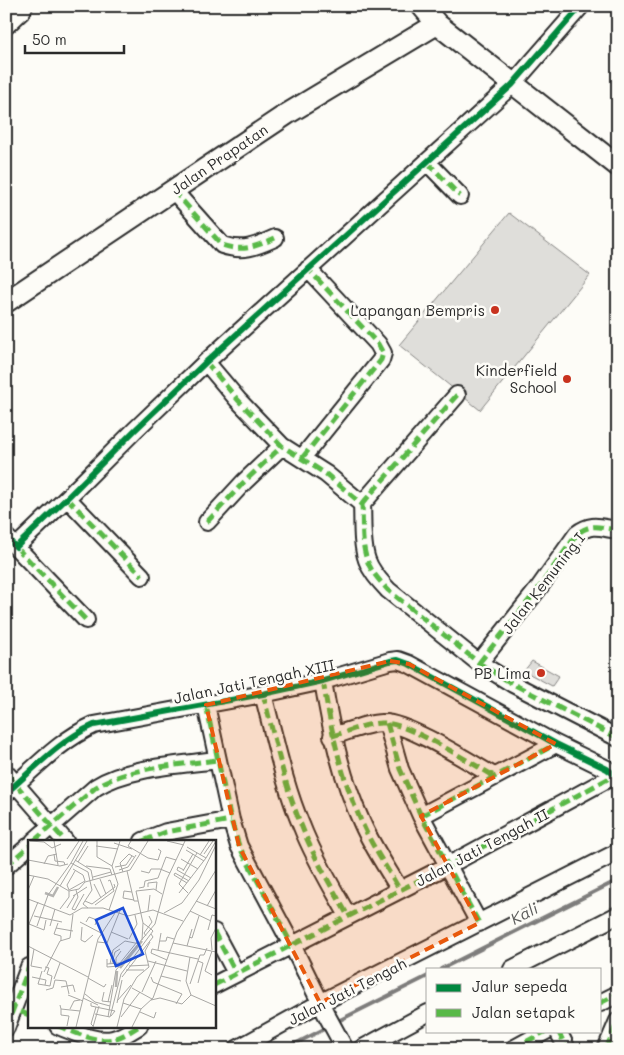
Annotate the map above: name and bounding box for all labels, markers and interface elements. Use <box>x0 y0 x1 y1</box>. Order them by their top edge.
scale bar <box>25 22 124 54</box>
text: 50 m <box>32 29 67 49</box>
street label: Jalan Prapatan <box>167 119 271 199</box>
place label: Lapangan Bempris <box>350 300 485 320</box>
marker: Lapangan Bempris <box>489 304 501 316</box>
place label: Kinderfield School <box>476 360 557 397</box>
marker: Kinderfield School <box>561 373 573 385</box>
street label: Jalan Kemuning I <box>497 528 589 638</box>
street label: Jalan Jati Tengah XIII <box>172 654 337 708</box>
place label: PB Lima <box>474 663 531 683</box>
marker: PB Lima <box>535 667 547 679</box>
street label: Jalan Jati Tengah II <box>412 803 552 891</box>
inset map <box>28 840 215 1028</box>
water label: Kali <box>506 897 542 929</box>
street label: Jalan Jati Tengah <box>285 953 409 1029</box>
legend <box>426 968 602 1032</box>
text: Jalur sepeda <box>472 976 568 996</box>
text: Jalan setapak <box>472 1002 575 1022</box>

